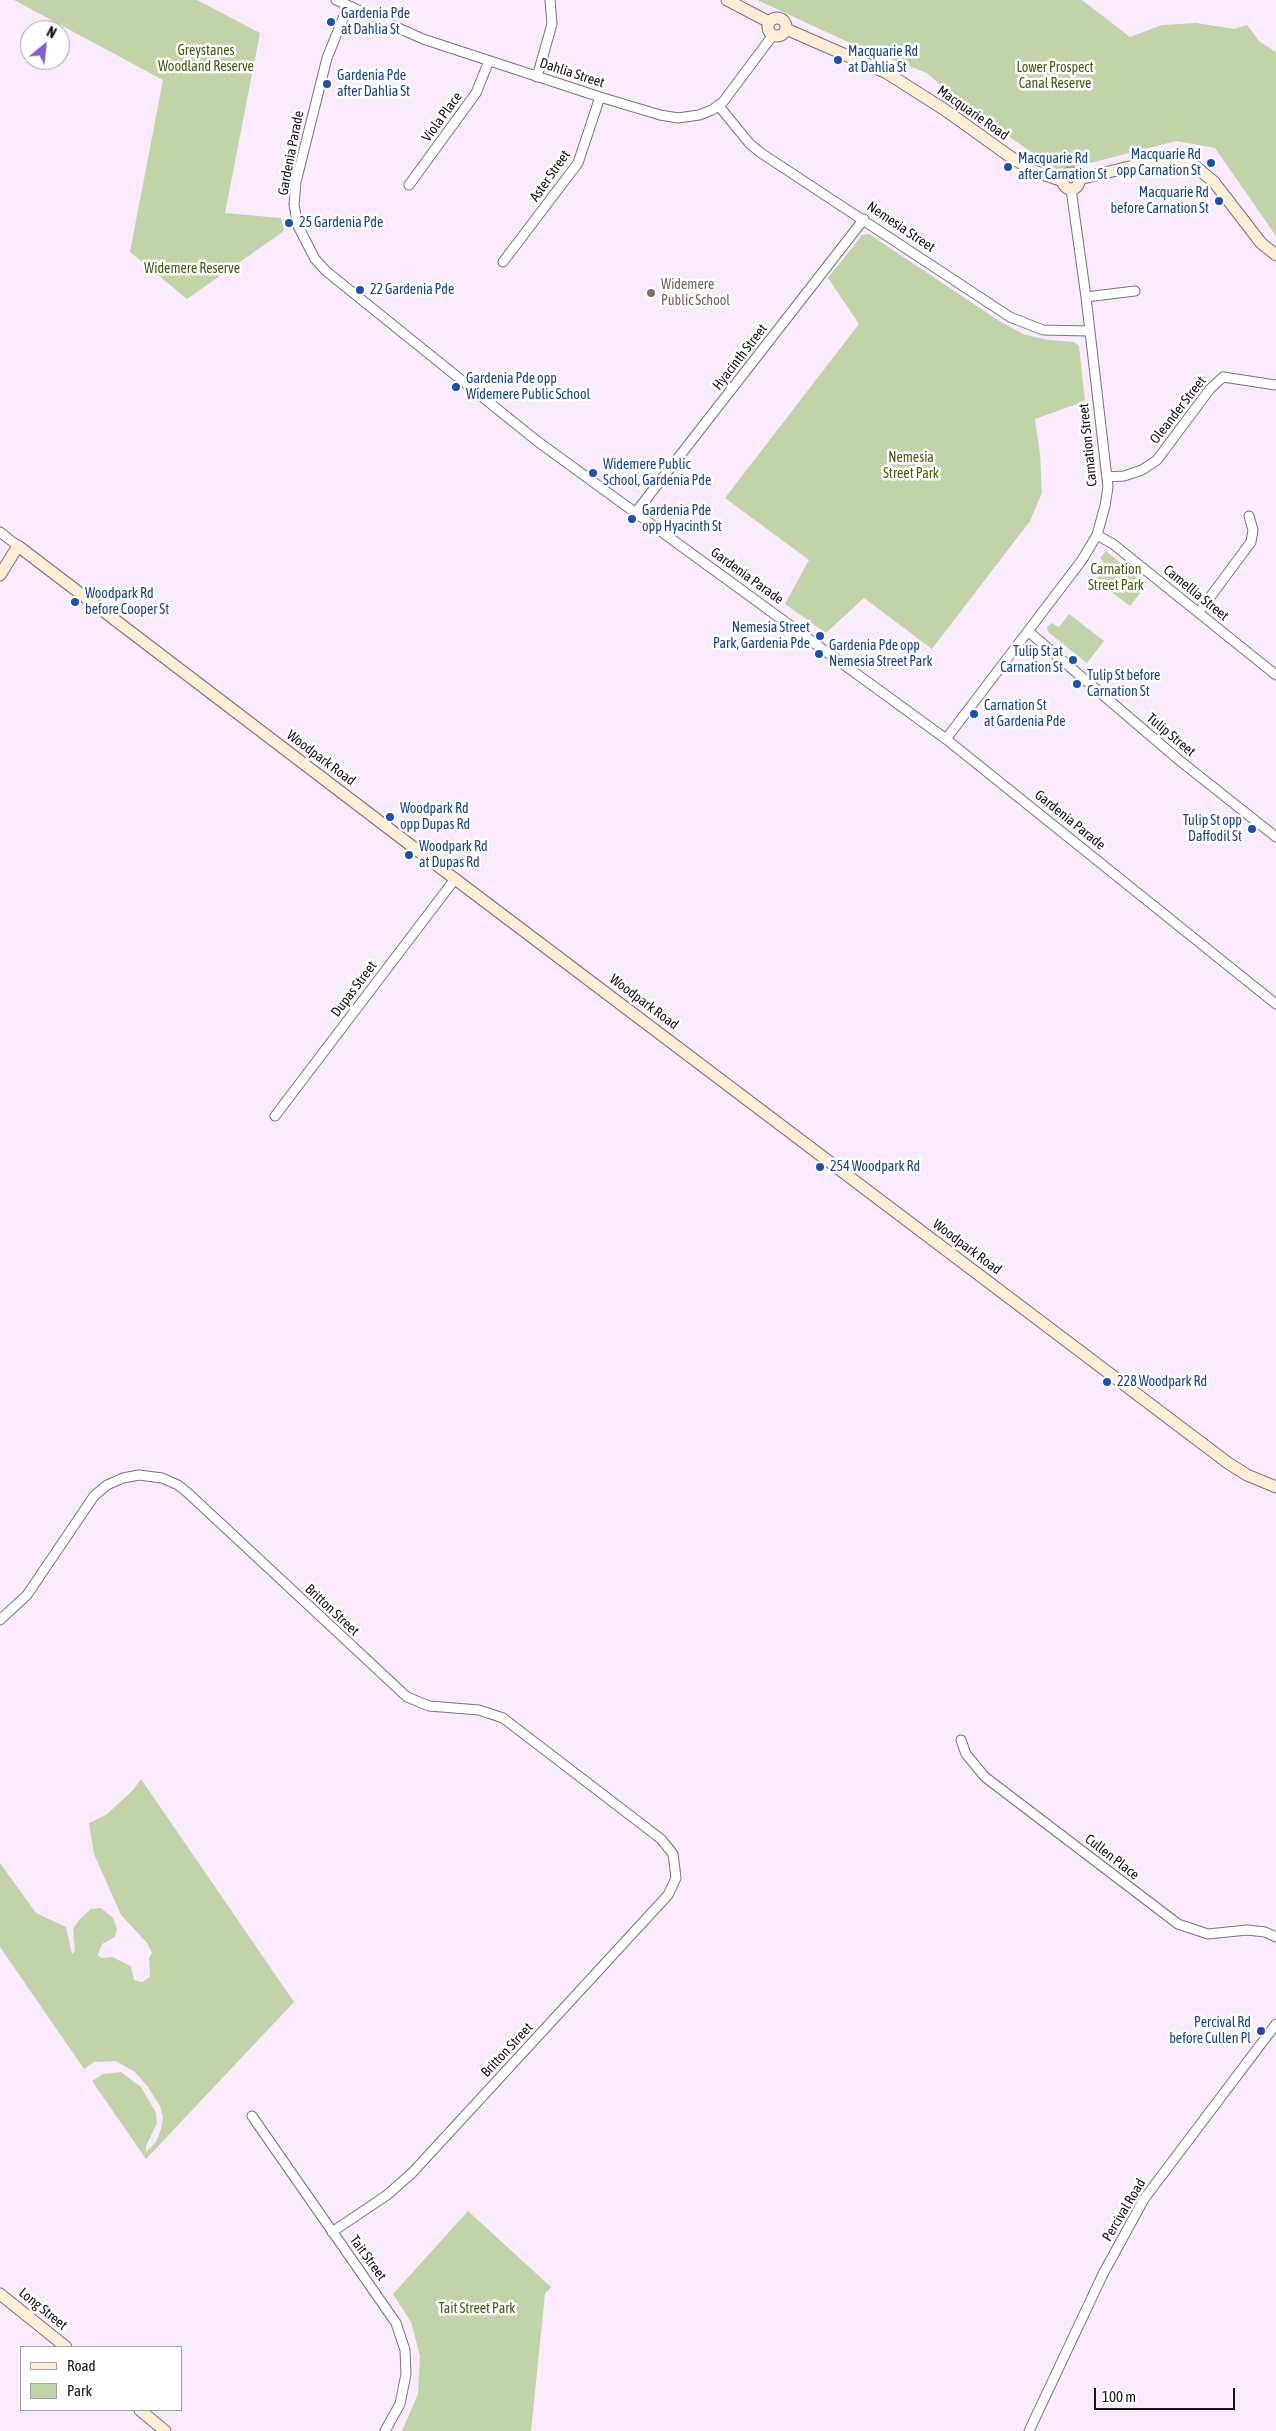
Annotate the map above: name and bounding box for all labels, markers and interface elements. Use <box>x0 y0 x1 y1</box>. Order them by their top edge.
place label: Gardenia Pde at Dahlia St <box>341 6 410 38</box>
marker: Gardenia Pde at Dahlia St <box>325 16 337 28</box>
north arrow <box>20 20 70 70</box>
text: N <box>44 24 59 42</box>
park label: Greystanes Woodland Reserve <box>158 43 254 75</box>
place label: Macquarie Rd at Dahlia St <box>848 44 918 76</box>
marker: Macquarie Rd at Dahlia St <box>832 54 844 66</box>
street label: Dahlia Street <box>537 55 607 91</box>
park label: Lower Prospect Canal Reserve <box>1016 60 1094 92</box>
place label: Gardenia Pde after Dahlia St <box>337 68 410 100</box>
marker: Gardenia Pde after Dahlia St <box>321 78 333 90</box>
street label: Macquarie Road <box>934 82 1012 144</box>
street label: Viola Place <box>418 89 466 145</box>
street label: Gardenia Parade <box>275 109 307 197</box>
street label: Aster Street <box>526 147 574 205</box>
place label: Macquarie Rd opp Carnation St <box>1117 147 1201 180</box>
place label: Macquarie Rd after Carnation St <box>1018 151 1107 184</box>
marker: Macquarie Rd opp Carnation St <box>1205 157 1217 169</box>
marker: Macquarie Rd after Carnation St <box>1002 161 1014 173</box>
place label: Macquarie Rd before Carnation St <box>1110 185 1209 218</box>
marker: Macquarie Rd before Carnation St <box>1213 195 1225 207</box>
street label: Nemesia Street <box>864 198 938 256</box>
place label: 25 Gardenia Pde <box>299 215 383 231</box>
marker: 25 Gardenia Pde <box>283 217 295 229</box>
park label: Widemere Reserve <box>144 261 240 277</box>
place label: Widemere Public School <box>661 277 730 310</box>
place label: 22 Gardenia Pde <box>370 282 454 298</box>
marker: 22 Gardenia Pde <box>354 284 366 296</box>
marker: Widemere Public School <box>645 287 657 299</box>
street label: Hyacinth Street <box>709 321 771 393</box>
place label: Gardenia Pde opp Widemere Public School <box>466 371 590 404</box>
street label: Oleander Street <box>1146 373 1210 447</box>
marker: Gardenia Pde opp Widemere Public School <box>450 381 462 393</box>
street label: Carnation Street <box>1075 403 1101 487</box>
park label: Nemesia Street Park <box>883 450 939 482</box>
place label: Widemere Public School, Gardenia Pde <box>603 457 711 490</box>
marker: Widemere Public School, Gardenia Pde <box>587 467 599 479</box>
place label: Gardenia Pde opp Hyacinth St <box>642 503 722 536</box>
marker: Gardenia Pde opp Hyacinth St <box>626 513 638 525</box>
street label: Gardenia Parade <box>707 544 787 608</box>
park label: Carnation Street Park <box>1088 562 1144 594</box>
street label: Camellia Street <box>1160 562 1232 624</box>
place label: Woodpark Rd before Cooper St <box>85 586 169 618</box>
marker: Woodpark Rd before Cooper St <box>69 596 81 608</box>
place label: Nemesia Street Park, Gardenia Pde <box>713 620 810 652</box>
marker: Nemesia Street Park, Gardenia Pde <box>814 630 826 642</box>
place label: Gardenia Pde opp Nemesia Street Park <box>829 638 933 670</box>
place label: Tulip St at Carnation St <box>1000 644 1063 676</box>
marker: Gardenia Pde opp Nemesia Street Park <box>813 648 825 660</box>
marker: Tulip St at Carnation St <box>1067 654 1079 666</box>
place label: Tulip St before Carnation St <box>1087 668 1160 700</box>
marker: Tulip St before Carnation St <box>1071 678 1083 690</box>
place label: Carnation St at Gardenia Pde <box>984 698 1066 730</box>
marker: Carnation St at Gardenia Pde <box>968 708 980 720</box>
street label: Tulip Street <box>1143 710 1199 760</box>
street label: Woodpark Road <box>283 727 359 789</box>
street label: Gardenia Parade <box>1031 786 1109 854</box>
place label: Woodpark Rd opp Dupas Rd <box>400 801 470 834</box>
marker: Woodpark Rd opp Dupas Rd <box>384 811 396 823</box>
place label: Tulip St opp Daffodil St <box>1183 813 1242 846</box>
marker: Tulip St opp Daffodil St <box>1246 823 1258 835</box>
place label: Woodpark Rd at Dupas Rd <box>419 839 488 872</box>
marker: Woodpark Rd at Dupas Rd <box>403 849 415 861</box>
street label: Dupas Street <box>328 958 380 1020</box>
street label: Woodpark Road <box>606 971 682 1033</box>
place label: 254 Woodpark Rd <box>830 1159 920 1175</box>
marker: 254 Woodpark Rd <box>814 1161 826 1173</box>
street label: Woodpark Road <box>929 1216 1005 1278</box>
place label: 228 Woodpark Rd <box>1117 1374 1207 1390</box>
marker: 228 Woodpark Rd <box>1101 1376 1113 1388</box>
street label: Britton Street <box>301 1581 363 1639</box>
street label: Cullen Place <box>1082 1831 1142 1883</box>
place label: Percival Rd before Cullen Pl <box>1169 2015 1251 2048</box>
street label: Britton Street <box>478 2019 536 2081</box>
marker: Percival Rd before Cullen Pl <box>1255 2025 1267 2037</box>
street label: Percival Road <box>1099 2176 1149 2244</box>
street label: Tait Street <box>346 2232 390 2284</box>
street label: Long Street <box>15 2284 71 2334</box>
park label: Tait Street Park <box>439 2301 515 2317</box>
legend <box>20 2346 182 2411</box>
text: Road <box>67 2357 96 2374</box>
scale bar <box>1096 2378 1237 2410</box>
text: Park <box>67 2382 92 2399</box>
text: 100 m <box>1102 2388 1136 2405</box>

